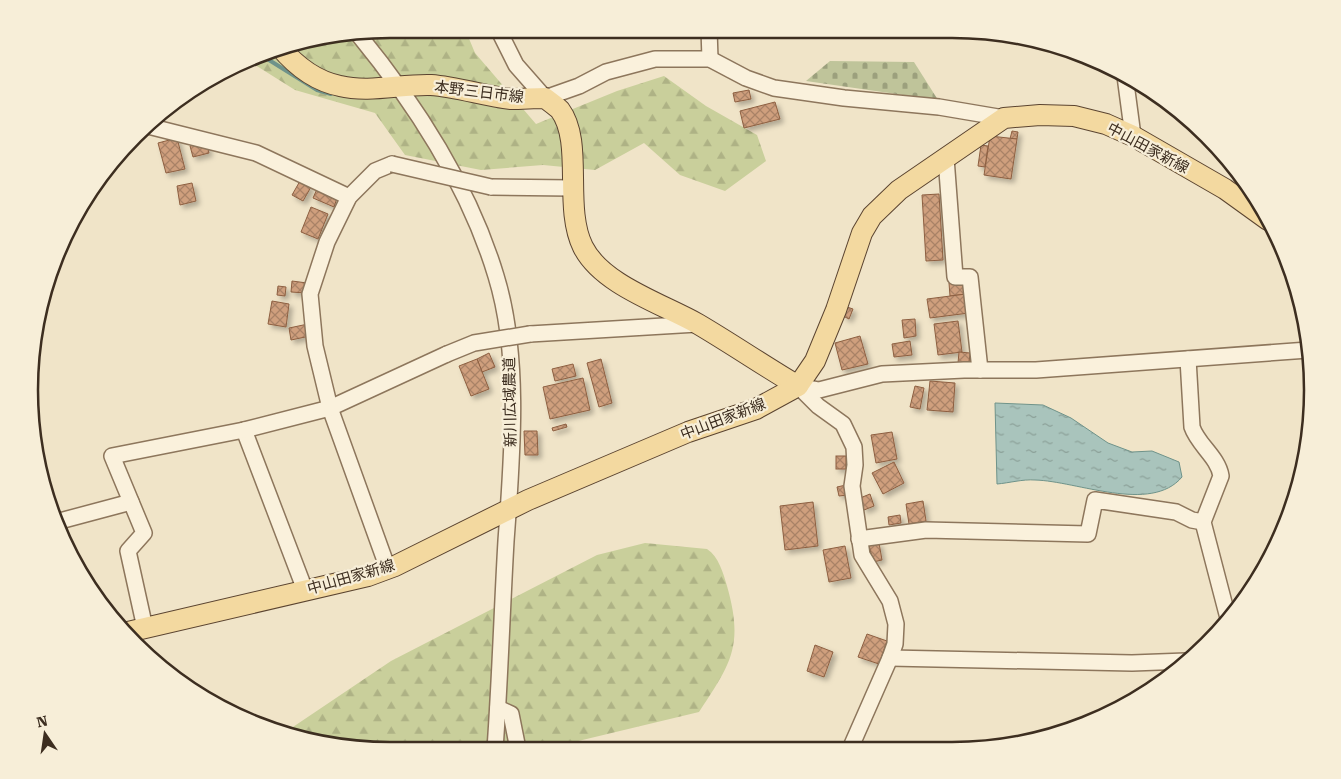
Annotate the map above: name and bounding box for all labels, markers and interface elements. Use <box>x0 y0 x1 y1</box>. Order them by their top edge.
street label: 本野三日市線 <box>433 78 525 106</box>
street label: 中山田家新線 <box>1104 119 1192 177</box>
street label: 新川広域農道 <box>500 357 520 447</box>
street label: 中山田家新線 <box>678 394 768 444</box>
street label: 中山田家新線 <box>305 556 397 598</box>
north arrow <box>20 709 70 759</box>
text: N <box>35 712 49 730</box>

